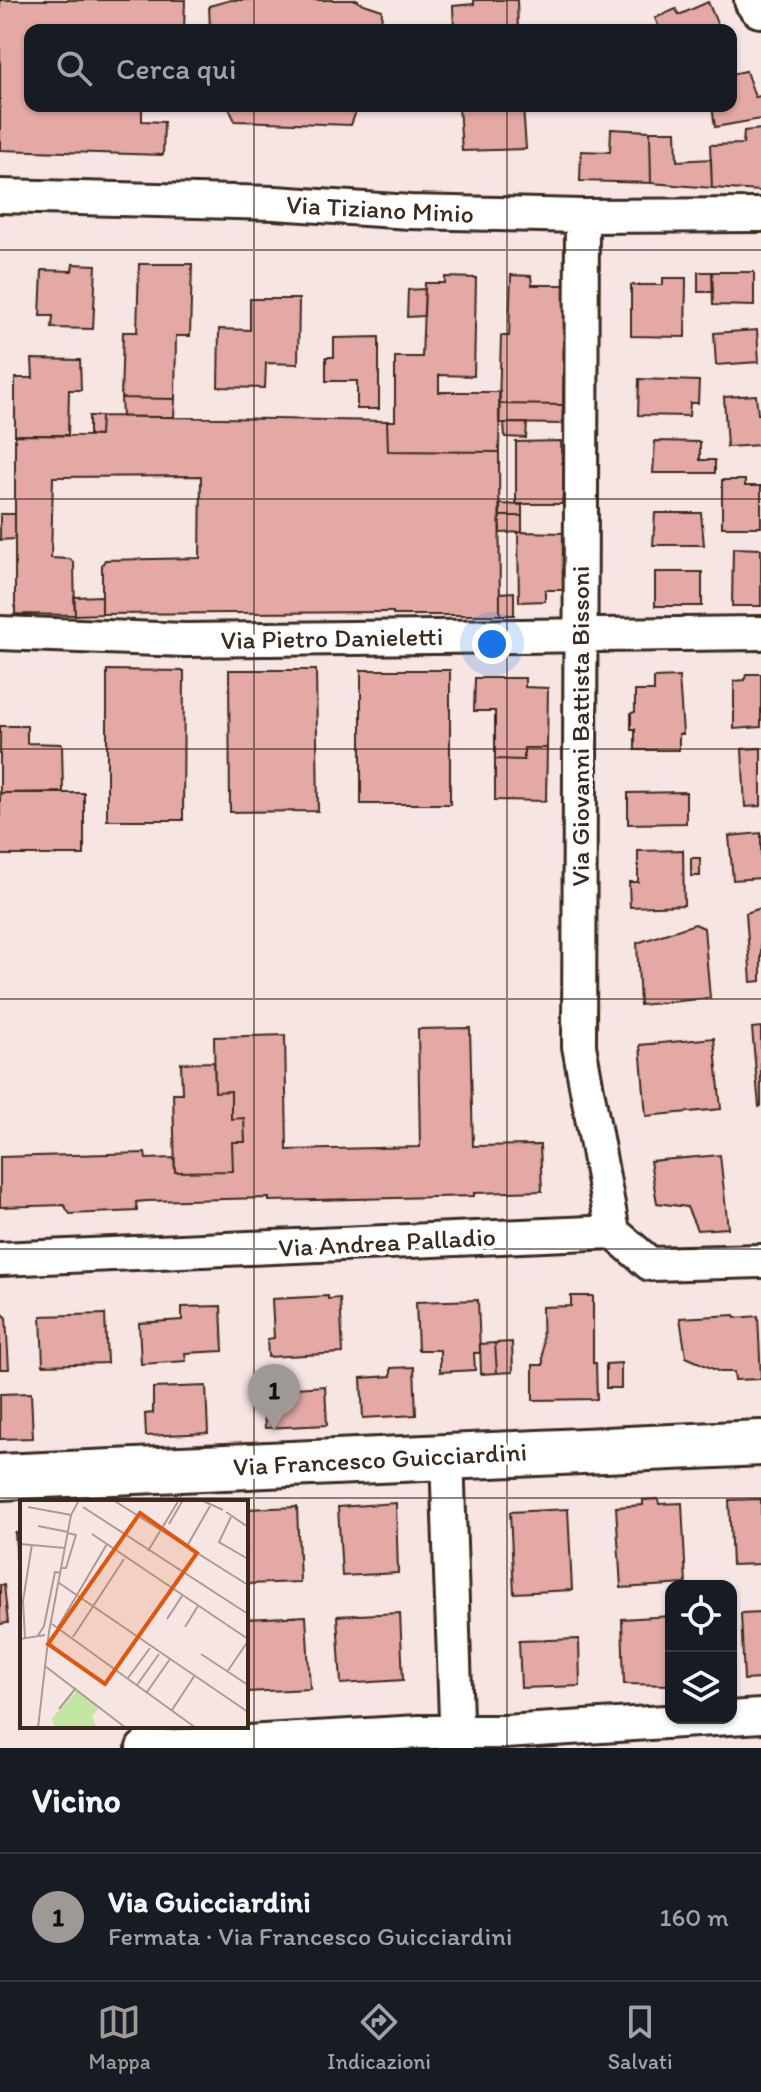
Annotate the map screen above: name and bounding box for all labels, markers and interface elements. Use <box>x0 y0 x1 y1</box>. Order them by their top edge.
search box <box>24 24 737 112</box>
icon: search <box>52 46 96 90</box>
text: Cerca qui <box>116 50 236 87</box>
street label: Via Tiziano Minio <box>285 188 475 230</box>
street label: Via Giovanni Battista Bissoni <box>564 566 596 886</box>
street label: Via Pietro Danieletti <box>220 620 444 656</box>
your location <box>472 624 512 664</box>
street label: Via Andrea Palladio <box>277 1220 497 1264</box>
pin: 1 <box>248 1364 300 1430</box>
street label: Via Francesco Guicciardini <box>232 1435 528 1483</box>
inset map <box>20 1500 248 1728</box>
map controls <box>665 1580 737 1724</box>
button: locate <box>665 1580 737 1652</box>
button: layers <box>665 1652 737 1724</box>
text: Vicino <box>32 1780 121 1821</box>
text: Via Guicciardini <box>108 1883 311 1920</box>
text: 1 <box>52 1901 64 1933</box>
text: 160 m <box>659 1901 729 1933</box>
text: Fermata · Via Francesco Guicciardini <box>108 1920 513 1952</box>
tab: Mappa <box>88 2000 150 2075</box>
tab: Indicazioni <box>327 2000 431 2075</box>
tab: Salvati <box>608 2000 673 2075</box>

